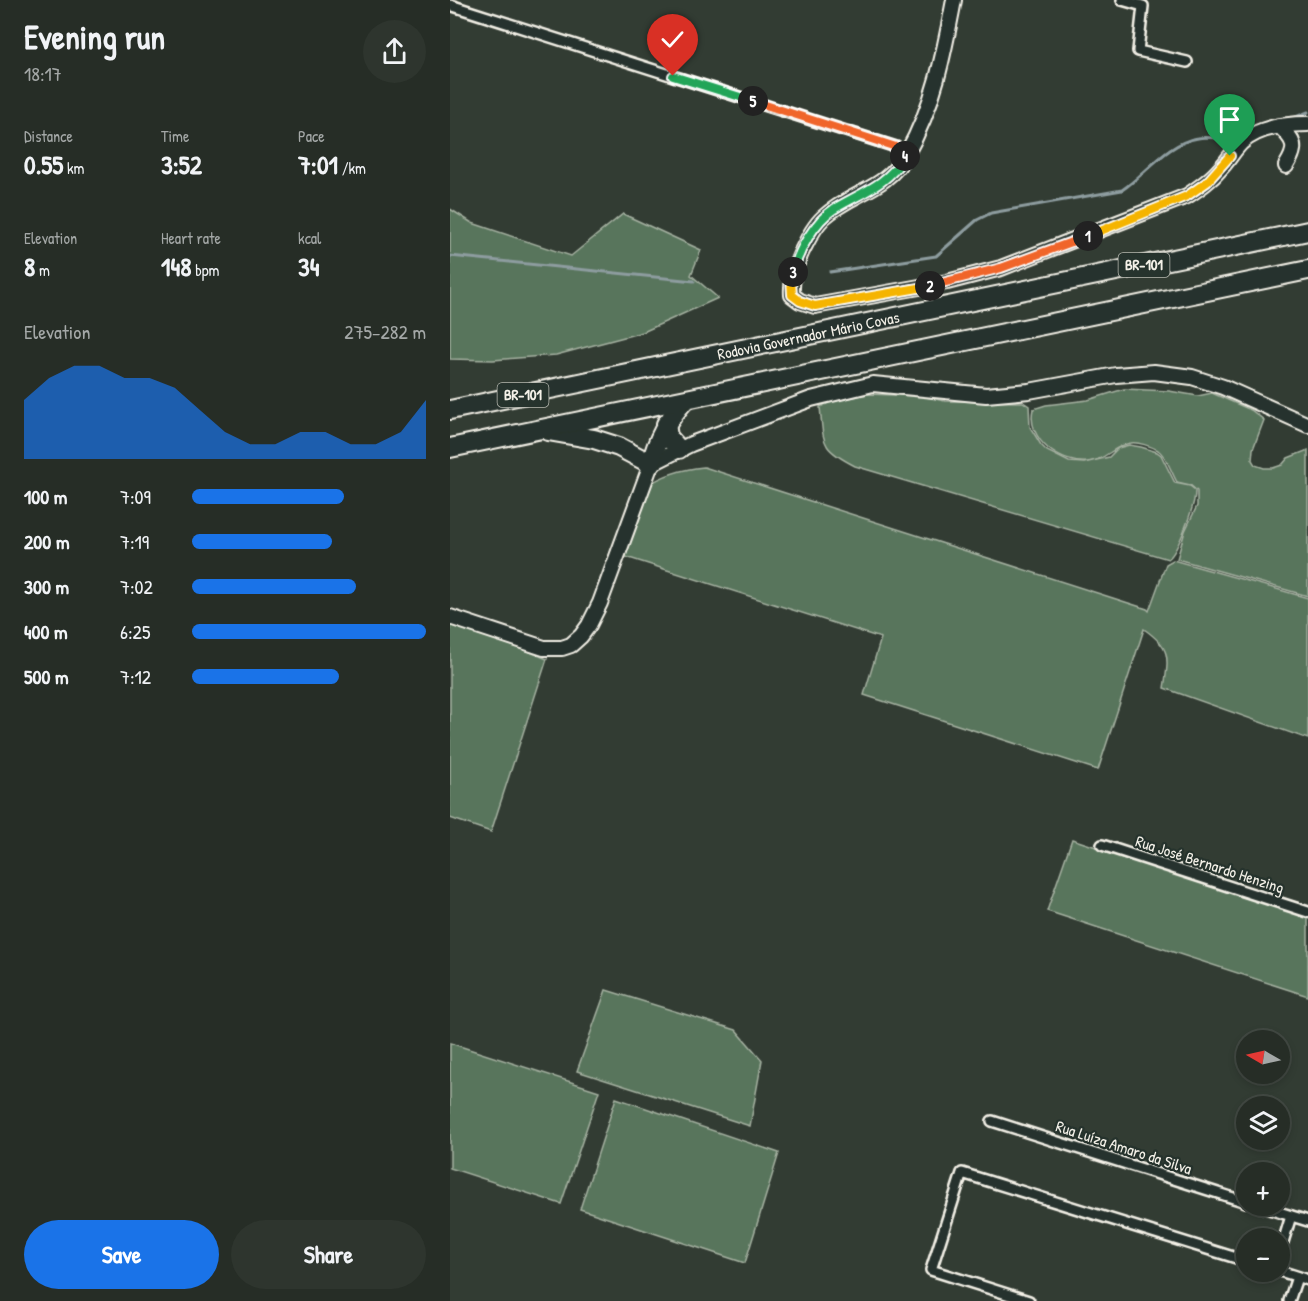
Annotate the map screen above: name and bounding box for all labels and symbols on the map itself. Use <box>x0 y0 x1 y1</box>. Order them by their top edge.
pin <box>647 14 698 76</box>
pin: 5 <box>738 86 768 116</box>
pin <box>1204 94 1255 156</box>
pin: 4 <box>890 141 920 171</box>
pin: 1 <box>1073 221 1103 251</box>
road number: BR-101 <box>1118 253 1170 277</box>
pin: 3 <box>778 257 808 287</box>
pin: 2 <box>915 271 945 301</box>
street label: Rodovia Governador Mário Covas <box>715 306 901 365</box>
road number: BR-101 <box>498 383 548 407</box>
street label: Rua José Bernardo Henzing <box>1133 830 1287 898</box>
north arrow <box>1236 1030 1290 1084</box>
street label: Rua Luíza Amaro da Silva <box>1053 1115 1195 1179</box>

